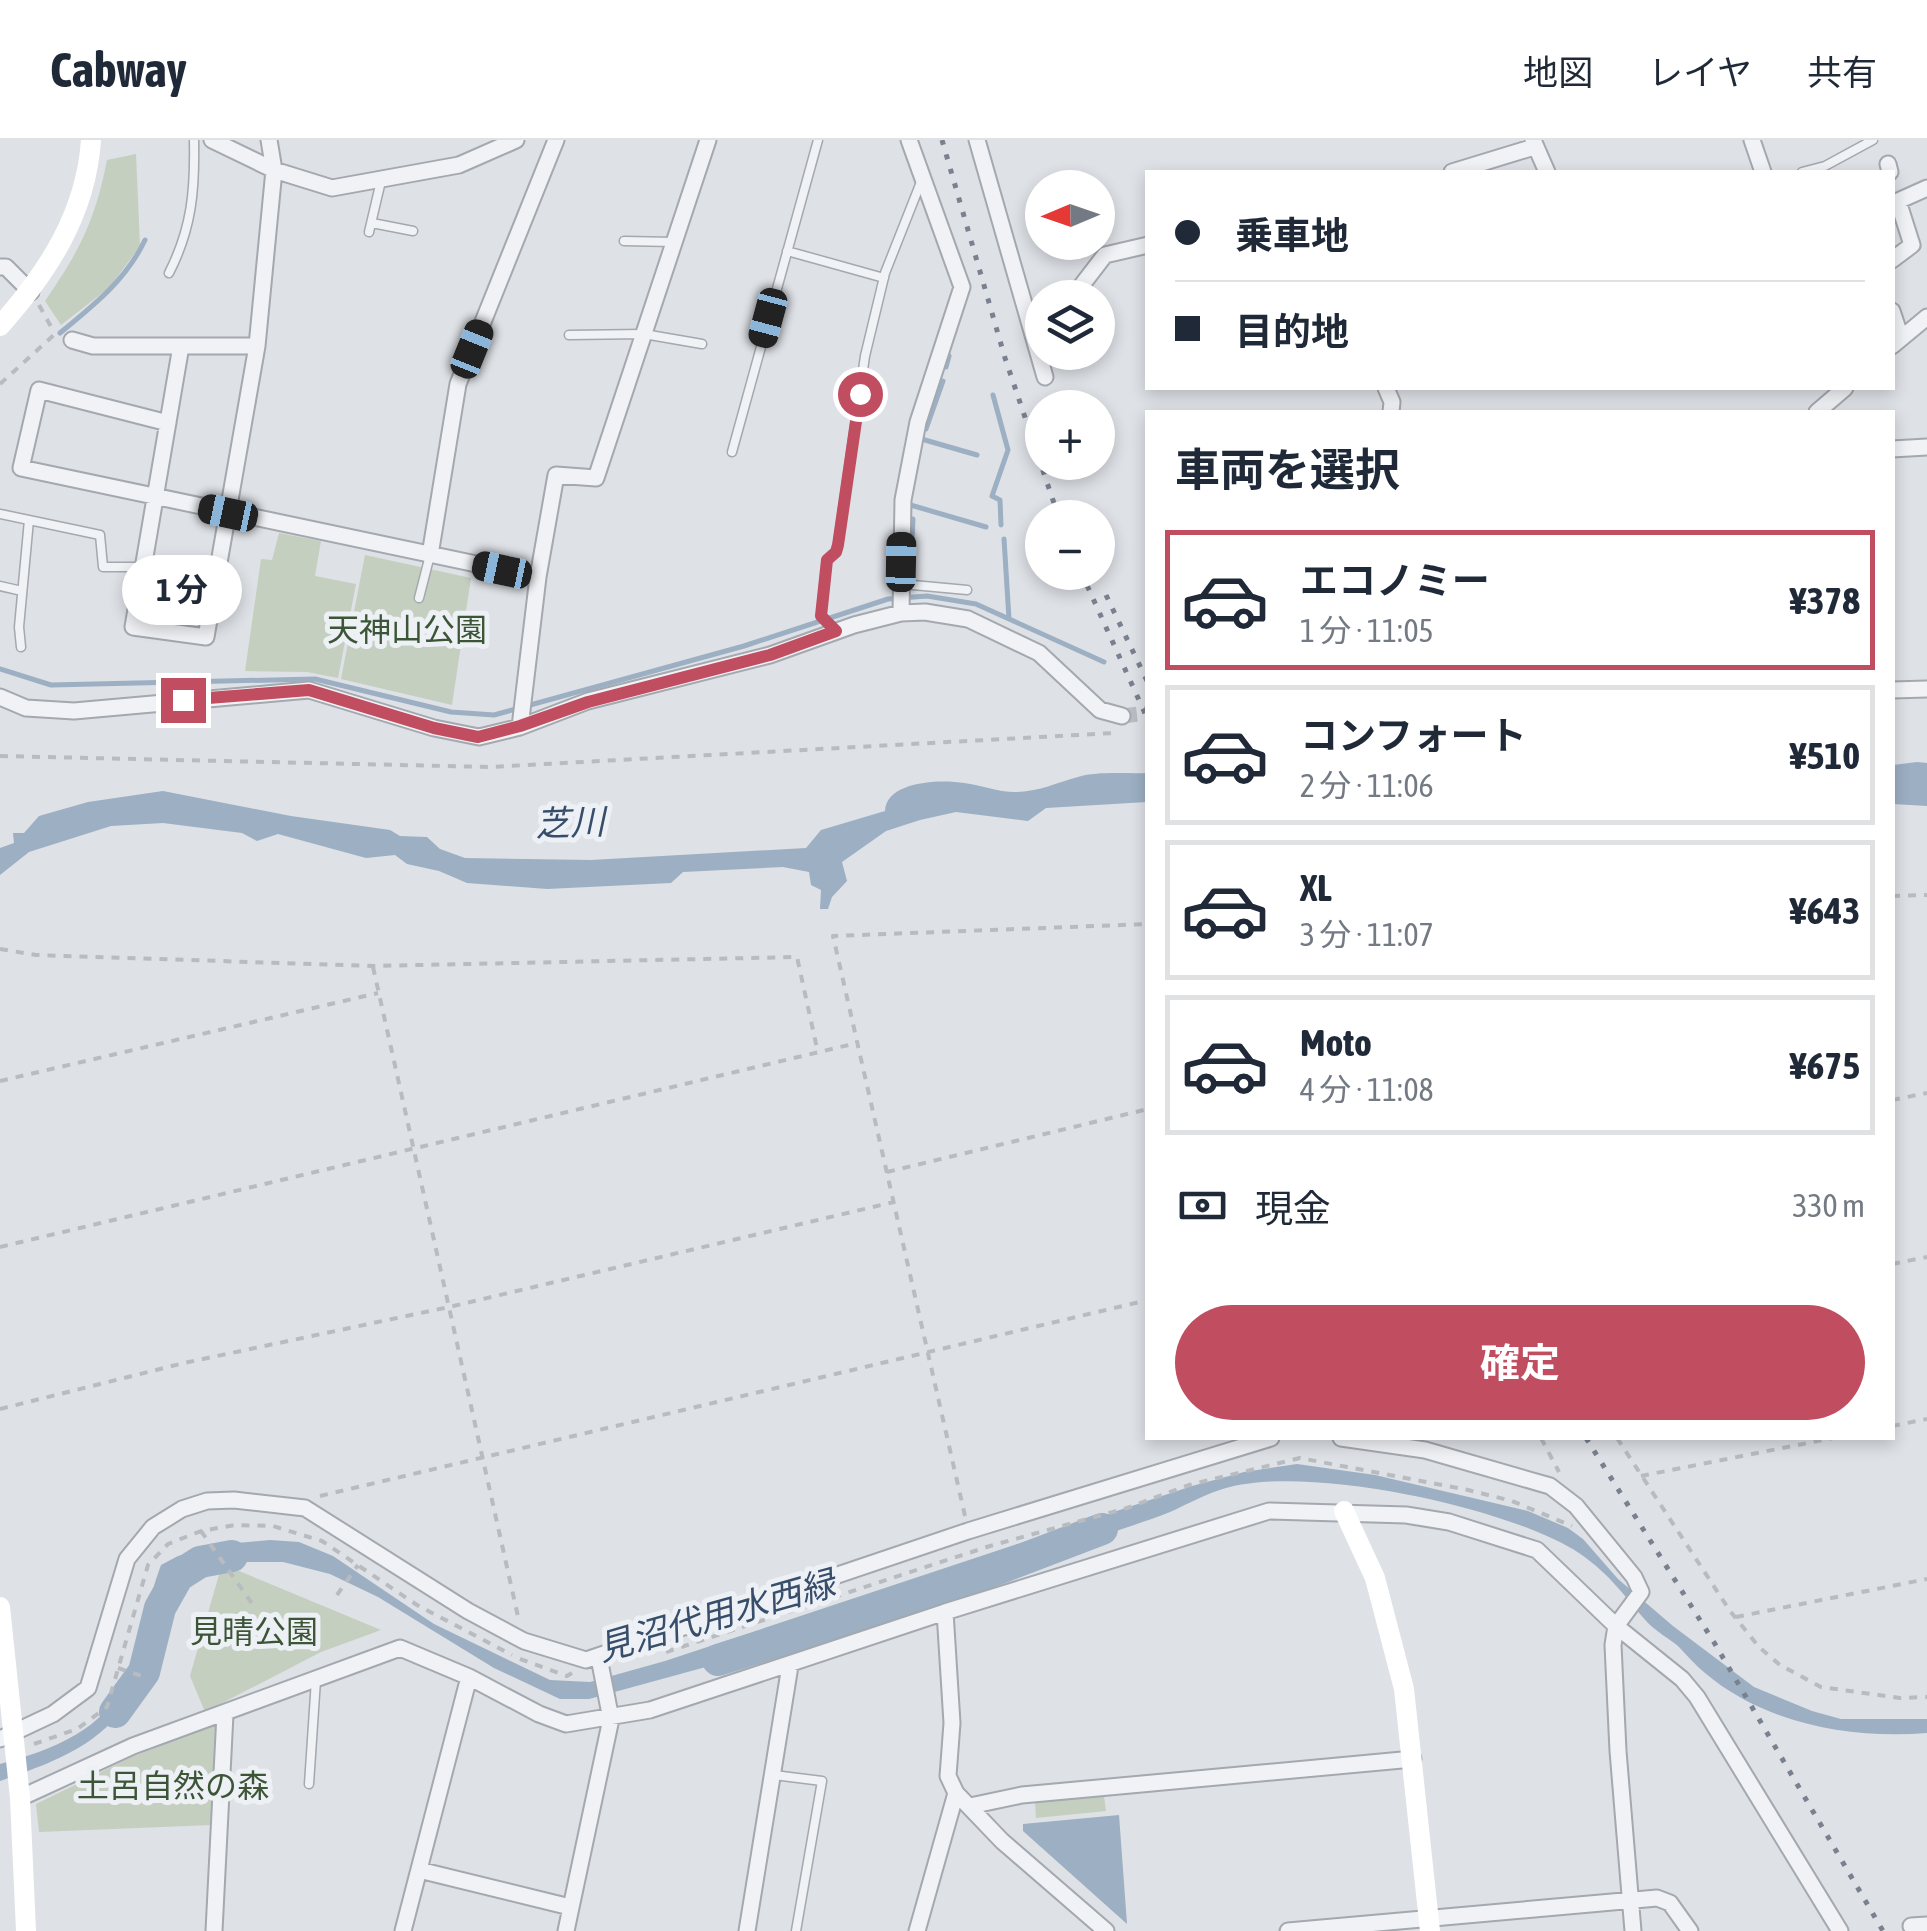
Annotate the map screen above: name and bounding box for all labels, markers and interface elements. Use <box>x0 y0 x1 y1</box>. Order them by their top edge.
text: Cabway <box>50 42 186 97</box>
text: 地図 <box>1523 52 1593 92</box>
text: レイヤ <box>1648 52 1752 92</box>
text: 共有 <box>1807 52 1877 92</box>
north arrow <box>1025 170 1115 260</box>
map controls <box>1025 170 1115 590</box>
text: 乗車地 <box>1235 214 1349 257</box>
button: layers <box>1025 280 1115 370</box>
car <box>746 285 790 351</box>
text: 目的地 <box>1235 310 1349 353</box>
car <box>447 316 497 382</box>
route start <box>838 372 883 417</box>
button: + <box>1025 390 1115 480</box>
text: 車両を選択 <box>1175 444 1400 496</box>
car <box>196 492 260 534</box>
button: − <box>1025 500 1115 590</box>
car <box>885 532 917 592</box>
car <box>470 549 534 591</box>
callout: 1 分 <box>123 555 243 625</box>
icon: car <box>1180 555 1270 645</box>
text: エコノミー <box>1300 559 1490 602</box>
text: 1 分 <box>156 571 208 608</box>
text: ¥378 <box>1790 579 1860 622</box>
park label: 天神山公園 <box>327 611 487 648</box>
text: 1 分 · 11:05 <box>1300 612 1434 649</box>
route end <box>161 678 206 723</box>
icon: car <box>1180 710 1270 800</box>
text: コンフォート <box>1300 714 1527 757</box>
text: ¥510 <box>1790 734 1860 777</box>
text: 2 分 · 11:06 <box>1300 767 1434 804</box>
water label: 芝川 <box>534 801 610 843</box>
icon: car <box>1180 865 1270 955</box>
text: XL <box>1300 866 1332 909</box>
text: ¥643 <box>1790 889 1860 932</box>
text: 3 分 · 11:07 <box>1300 916 1434 953</box>
icon: car <box>1180 1020 1270 1110</box>
text: Moto <box>1300 1021 1372 1064</box>
text: ¥675 <box>1790 1044 1860 1087</box>
text: 4 分 · 11:08 <box>1300 1071 1434 1108</box>
icon: cash <box>1175 1178 1230 1233</box>
text: 現金 <box>1255 1187 1331 1230</box>
text: 330 m <box>1792 1187 1865 1224</box>
button: 確定 <box>1175 1305 1865 1420</box>
water label: 見沼代用水西緑 <box>593 1561 842 1668</box>
park label: 見晴公園 <box>190 1613 318 1650</box>
park label: 土呂自然の森 <box>77 1767 269 1804</box>

